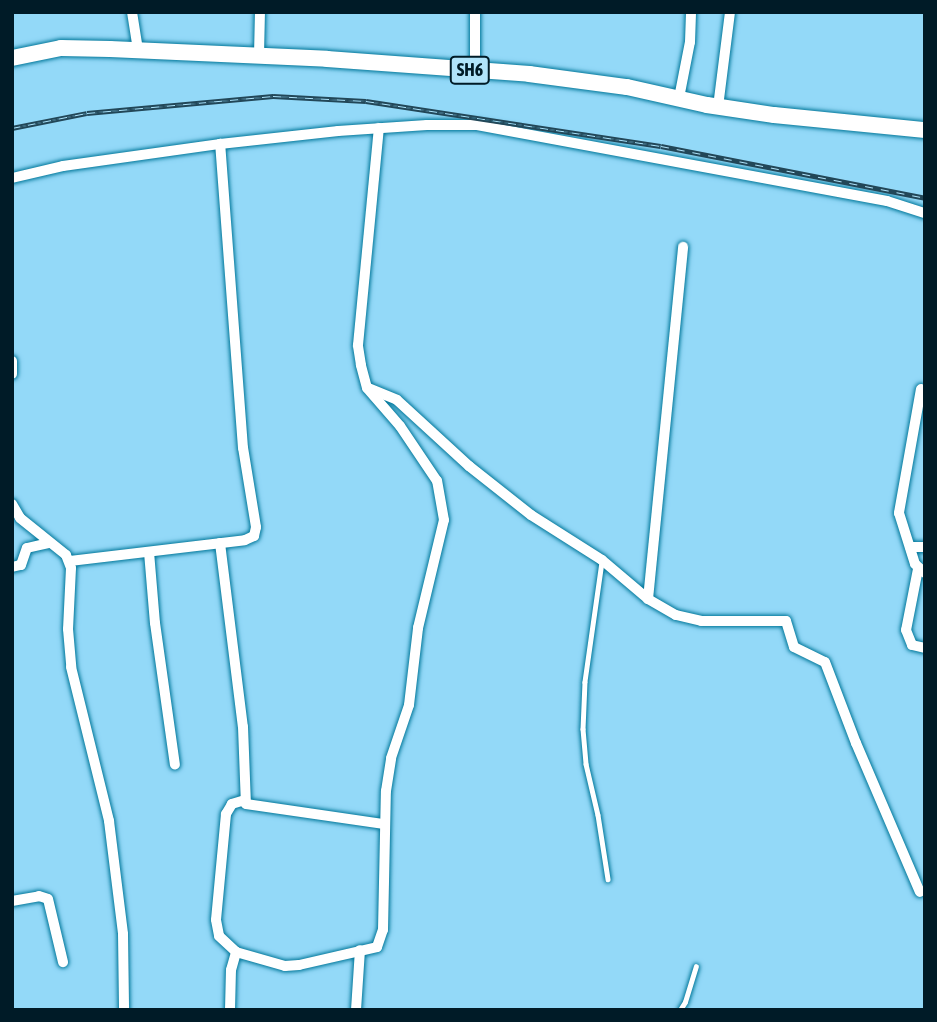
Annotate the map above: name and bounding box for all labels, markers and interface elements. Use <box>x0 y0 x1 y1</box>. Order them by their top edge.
road number: SH6 <box>449 56 491 84</box>

